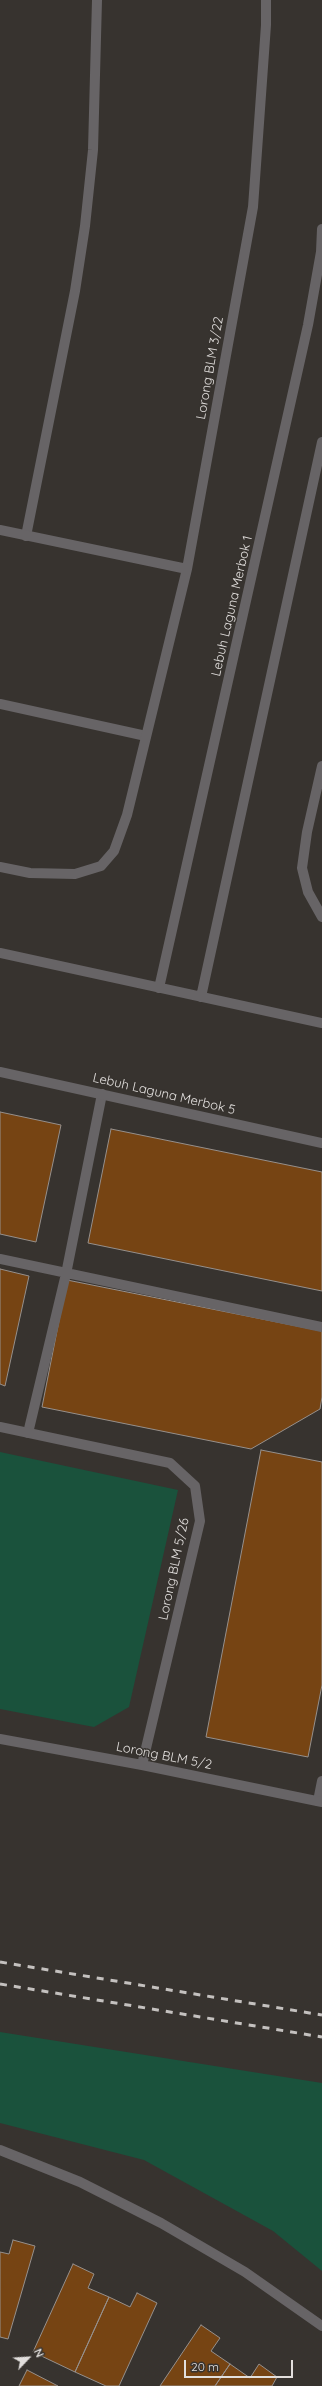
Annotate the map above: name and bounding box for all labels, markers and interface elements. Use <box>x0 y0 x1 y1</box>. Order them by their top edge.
street label: Lorong BLM 3/22 <box>193 315 227 421</box>
street label: Lebuh Laguna Merbok 1 <box>208 534 256 678</box>
street label: Lebuh Laguna Merbok 5 <box>91 1070 237 1118</box>
street label: Lorong BLM 5/26 <box>156 1516 192 1622</box>
street label: Lorong BLM 5/2 <box>115 1739 213 1773</box>
north arrow <box>8 2338 48 2378</box>
text: N <box>31 2346 47 2360</box>
scale bar <box>186 2352 295 2378</box>
text: 20 m <box>191 2359 219 2374</box>

